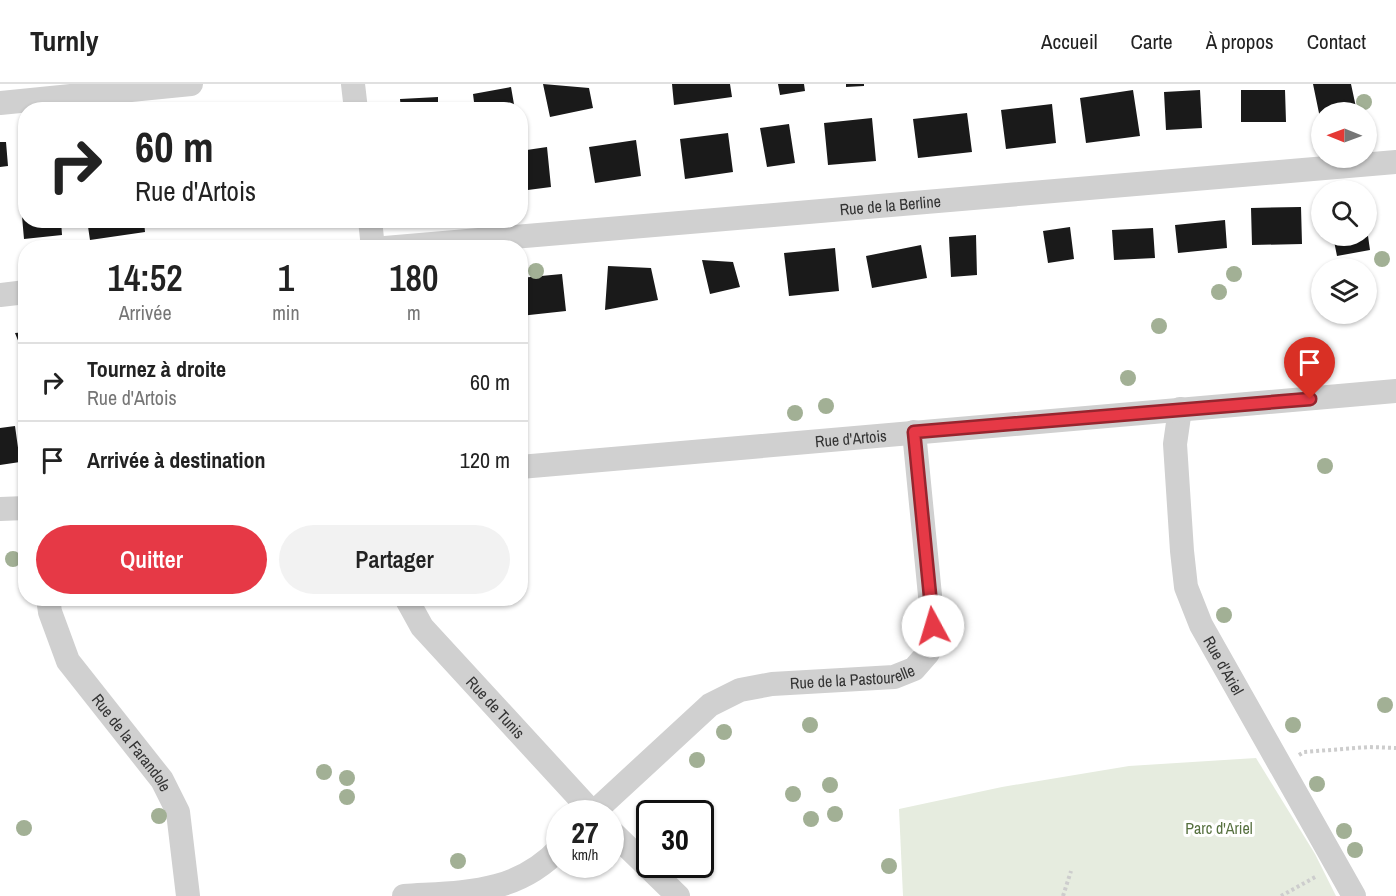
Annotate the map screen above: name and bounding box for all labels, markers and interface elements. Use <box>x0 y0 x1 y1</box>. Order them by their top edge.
text: Turnly <box>30 22 99 60</box>
text: Accueil <box>1041 27 1098 56</box>
text: Carte <box>1131 27 1173 56</box>
text: À propos <box>1206 27 1274 56</box>
text: Contact <box>1307 27 1366 56</box>
north arrow <box>1311 102 1377 168</box>
map controls <box>1311 102 1377 324</box>
text: 60 m <box>135 119 214 175</box>
icon: right <box>36 126 114 204</box>
text: Rue d'Artois <box>135 173 256 209</box>
button: search <box>1311 180 1377 246</box>
street label: Rue de la Berline <box>839 190 942 220</box>
text: 14:52 <box>108 254 183 302</box>
text: 1 <box>278 254 294 302</box>
text: 180 <box>389 254 438 302</box>
button: layers <box>1311 258 1377 324</box>
text: Arrivée <box>119 299 172 326</box>
text: min <box>272 299 300 326</box>
text: m <box>407 299 421 326</box>
pin <box>1284 337 1335 399</box>
icon: arrive <box>1293 346 1326 379</box>
text: Tournez à droite <box>87 354 226 384</box>
icon: right <box>36 366 69 399</box>
text: 60 m <box>470 367 510 397</box>
text: Rue d'Artois <box>87 384 177 411</box>
street label: Rue d'Artois <box>814 424 888 452</box>
icon: arrive <box>36 444 69 477</box>
text: Arrivée à destination <box>87 445 265 475</box>
text: 120 m <box>460 445 510 475</box>
button: Quitter <box>36 525 267 594</box>
button: Partager <box>279 525 510 594</box>
position arrow <box>901 594 965 658</box>
street label: Rue d'Ariel <box>1198 632 1249 699</box>
street label: Rue de la Pastourelle <box>789 659 918 694</box>
street label: Rue de Tunis <box>461 671 530 743</box>
street label: Rue de la Farandole <box>87 689 177 795</box>
speed limit sign: 30 <box>636 800 714 878</box>
text: 27 <box>571 812 599 852</box>
park label: Parc d'Ariel <box>1185 817 1253 839</box>
text: km/h <box>572 844 598 865</box>

